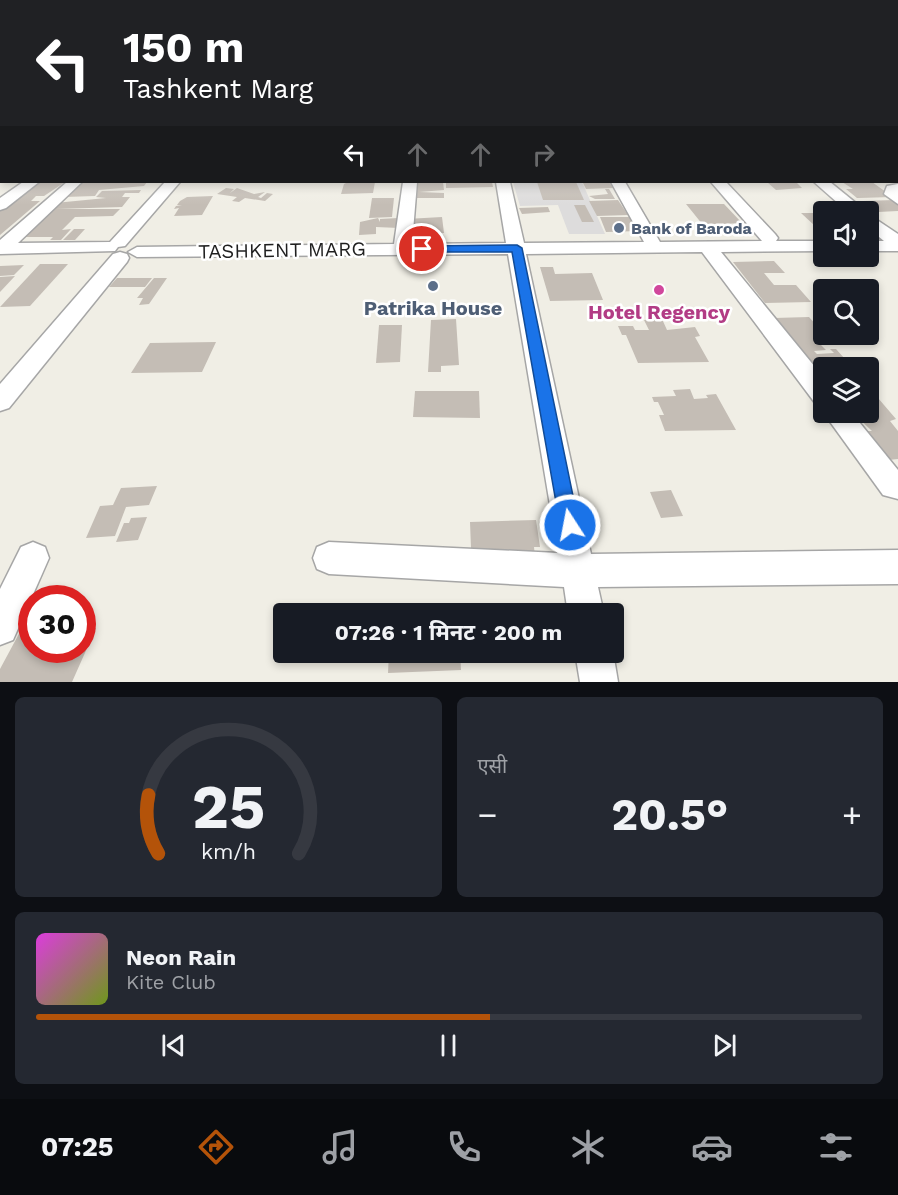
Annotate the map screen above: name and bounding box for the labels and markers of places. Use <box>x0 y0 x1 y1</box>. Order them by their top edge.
place label: Bank of Baroda <box>631 219 753 238</box>
marker: Bank of Baroda <box>612 221 626 235</box>
pin <box>396 223 447 274</box>
marker: Patrika House <box>426 279 440 293</box>
marker: Hotel Regency <box>652 283 666 297</box>
place label: Patrika House <box>364 296 502 320</box>
place label: Hotel Regency <box>588 300 731 324</box>

